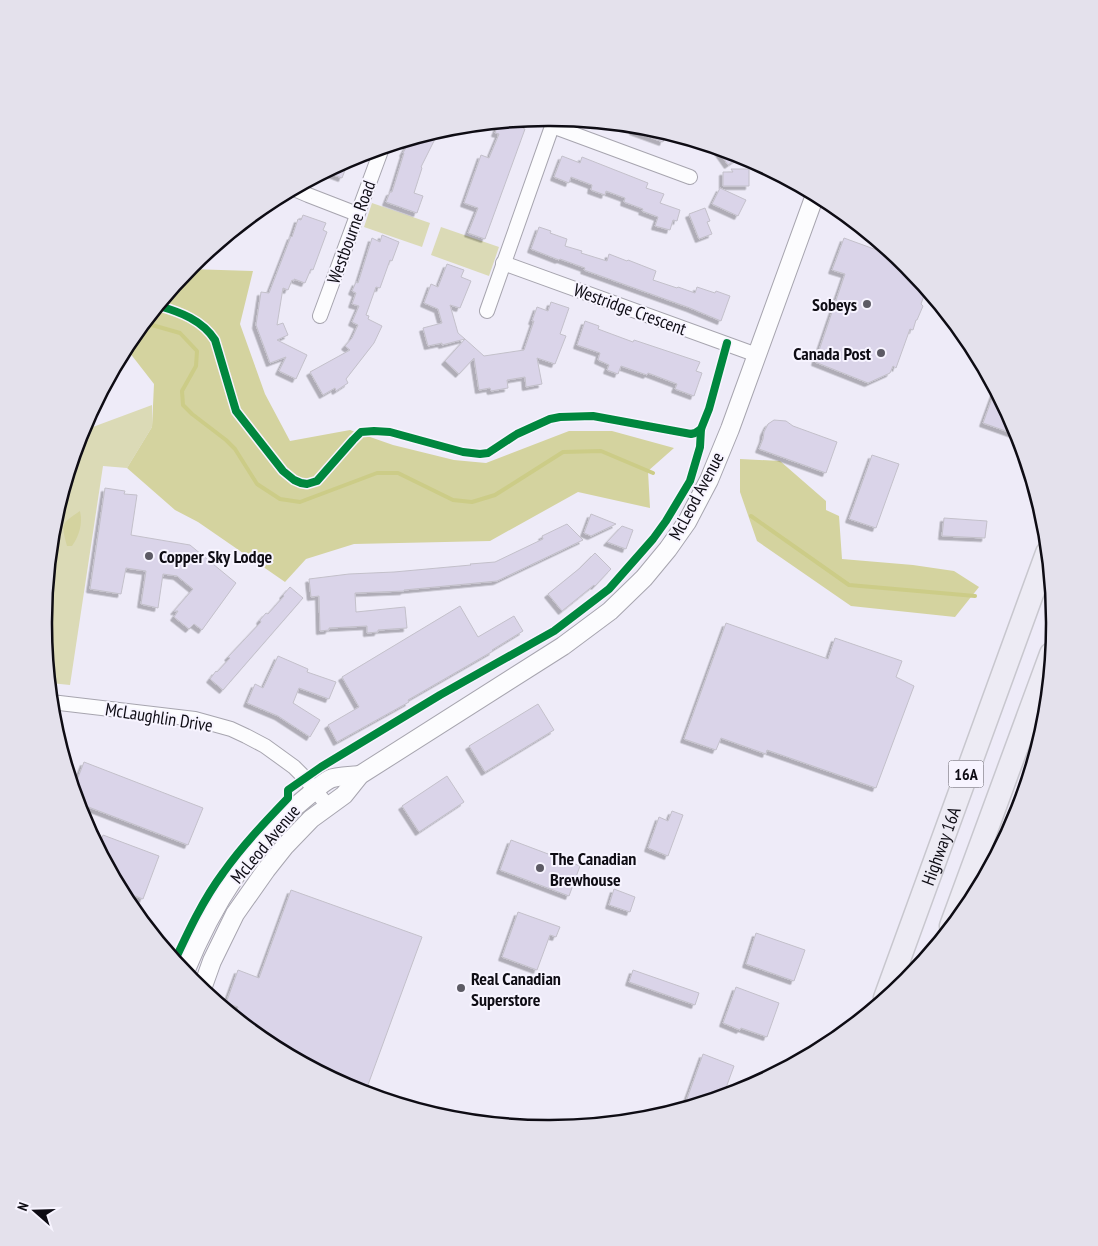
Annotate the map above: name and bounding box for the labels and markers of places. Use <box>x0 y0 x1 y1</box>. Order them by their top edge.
place label: Sobeys <box>812 293 857 316</box>
marker: Sobeys <box>861 298 873 310</box>
place label: Canada Post <box>793 342 872 365</box>
marker: Canada Post <box>875 347 887 359</box>
place label: Copper Sky Lodge <box>159 545 273 568</box>
marker: Copper Sky Lodge <box>143 550 155 562</box>
place label: The Canadian Brewhouse <box>550 847 636 891</box>
marker: The Canadian Brewhouse <box>534 862 546 874</box>
place label: Real Canadian Superstore <box>471 967 561 1011</box>
marker: Real Canadian Superstore <box>455 982 467 994</box>

